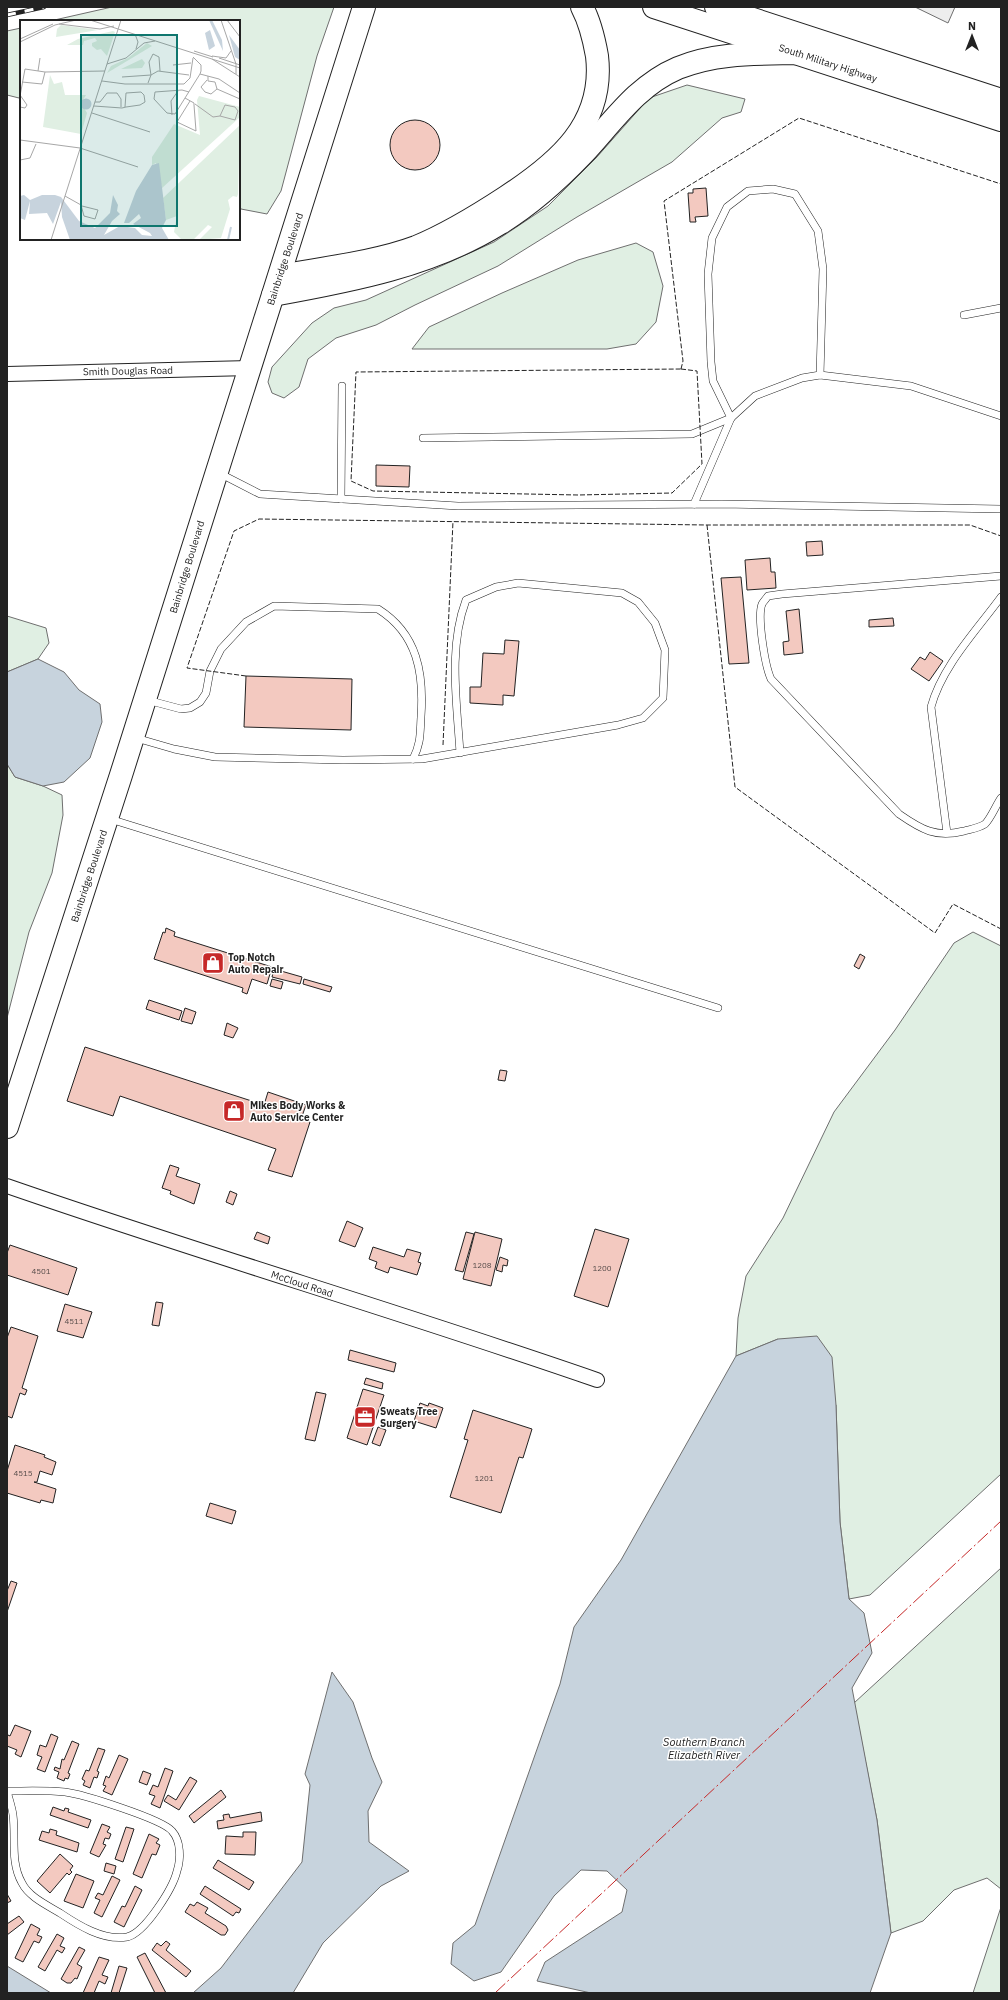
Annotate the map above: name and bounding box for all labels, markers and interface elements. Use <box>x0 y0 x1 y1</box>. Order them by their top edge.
north arrow <box>952 16 992 56</box>
text: N <box>968 19 976 33</box>
inset map <box>20 20 240 240</box>
street label: South Military Highway <box>777 41 879 85</box>
street label: Bainbridge Boulevard <box>264 211 306 307</box>
street label: Smith Douglas Road <box>83 364 173 378</box>
street label: Bainbridge Boulevard <box>167 519 207 615</box>
street label: Bainbridge Boulevard <box>68 828 110 924</box>
shop icon: Top Notch Auto Repair <box>200 950 226 976</box>
place label: Top Notch Auto Repair <box>228 951 283 976</box>
shop icon: Mikes Body Works & Auto Service Center <box>221 1098 247 1124</box>
place label: Mikes Body Works & Auto Service Center <box>250 1099 346 1124</box>
house number: 1208 <box>472 1260 492 1270</box>
house number: 1200 <box>592 1263 612 1273</box>
house number: 4501 <box>31 1266 51 1276</box>
street label: McCloud Road <box>269 1268 335 1300</box>
house number: 4511 <box>64 1316 84 1326</box>
office icon: Sweats Tree Surgery <box>352 1404 378 1430</box>
place label: Sweats Tree Surgery <box>380 1405 438 1430</box>
house number: 4515 <box>13 1468 33 1478</box>
house number: 1201 <box>474 1473 494 1483</box>
water label: Southern Branch Elizabeth River <box>663 1735 745 1762</box>

